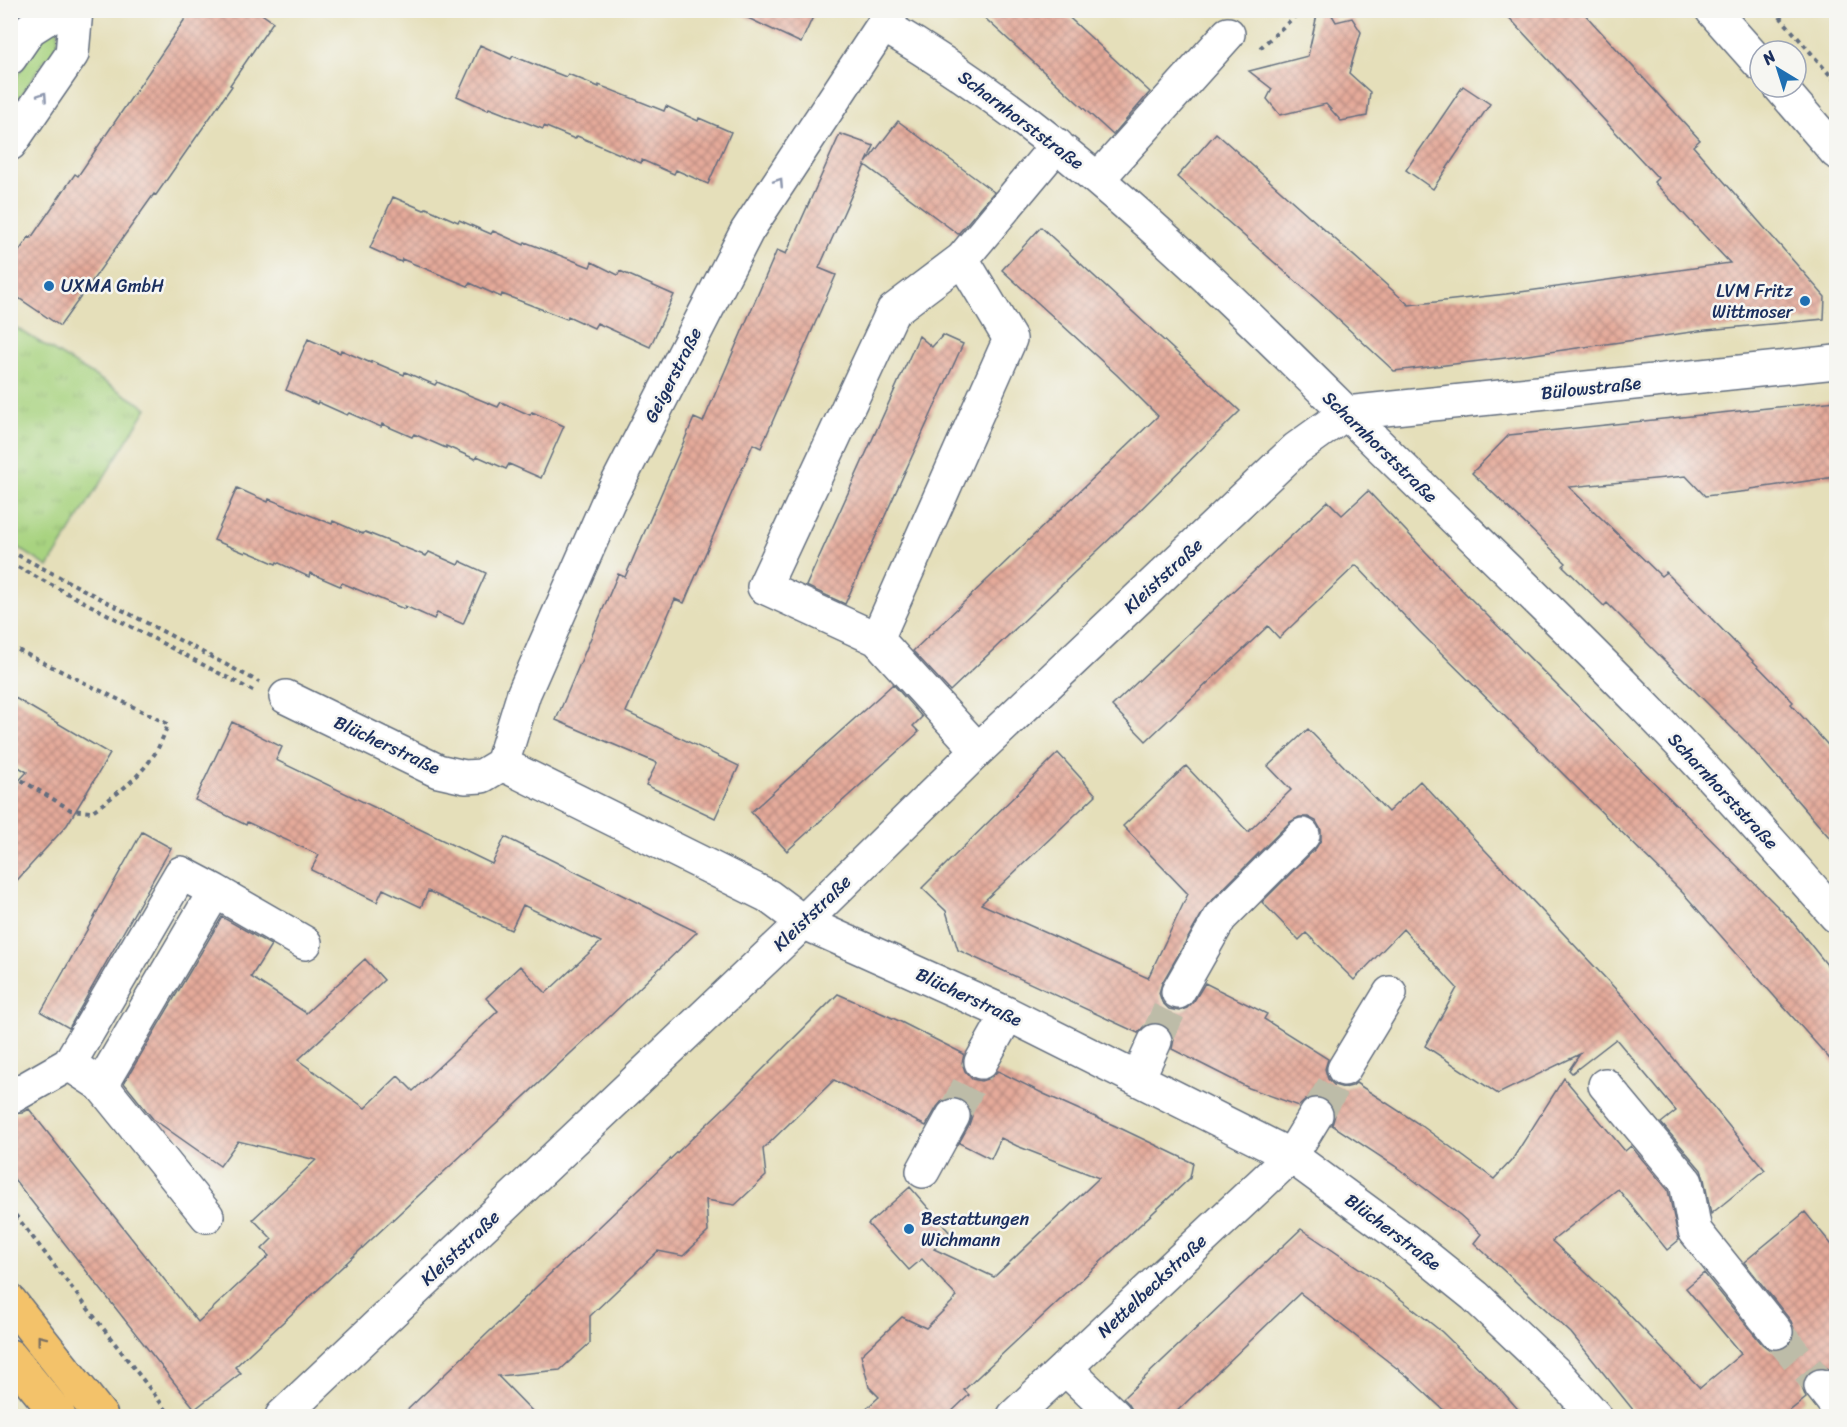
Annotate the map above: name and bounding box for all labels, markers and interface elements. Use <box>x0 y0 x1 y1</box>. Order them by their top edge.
north arrow <box>1748 39 1808 99</box>
text: N <box>1755 42 1783 73</box>
street label: Scharnhorststraße <box>951 62 1091 178</box>
one-way arrow <box>36 92 47 103</box>
one-way arrow <box>772 178 784 188</box>
place label: UXMA GmbH <box>61 270 164 302</box>
place label: LVM Fritz Wittmoser <box>1712 275 1795 328</box>
marker: UXMA GmbH <box>42 279 56 293</box>
marker: LVM Fritz Wittmoser <box>1798 294 1812 308</box>
street label: Geigerstraße <box>635 321 711 429</box>
street label: Bülowstraße <box>1539 367 1643 409</box>
street label: Scharnhorststraße <box>1314 383 1446 511</box>
street label: Kleiststraße <box>1115 530 1211 622</box>
street label: Blücherstraße <box>328 706 446 784</box>
street label: Scharnhorststraße <box>1660 725 1786 857</box>
street label: Kleiststraße <box>765 867 859 959</box>
street label: Blücherstraße <box>910 958 1028 1036</box>
street label: Blücherstraße <box>1338 1185 1448 1279</box>
street label: Kleiststraße <box>412 1202 508 1294</box>
place label: Bestattungen Wichmann <box>921 1203 1029 1256</box>
marker: Bestattungen Wichmann <box>902 1222 916 1236</box>
street label: Nettelbeckstraße <box>1089 1226 1215 1346</box>
one-way arrow <box>37 1335 48 1346</box>

